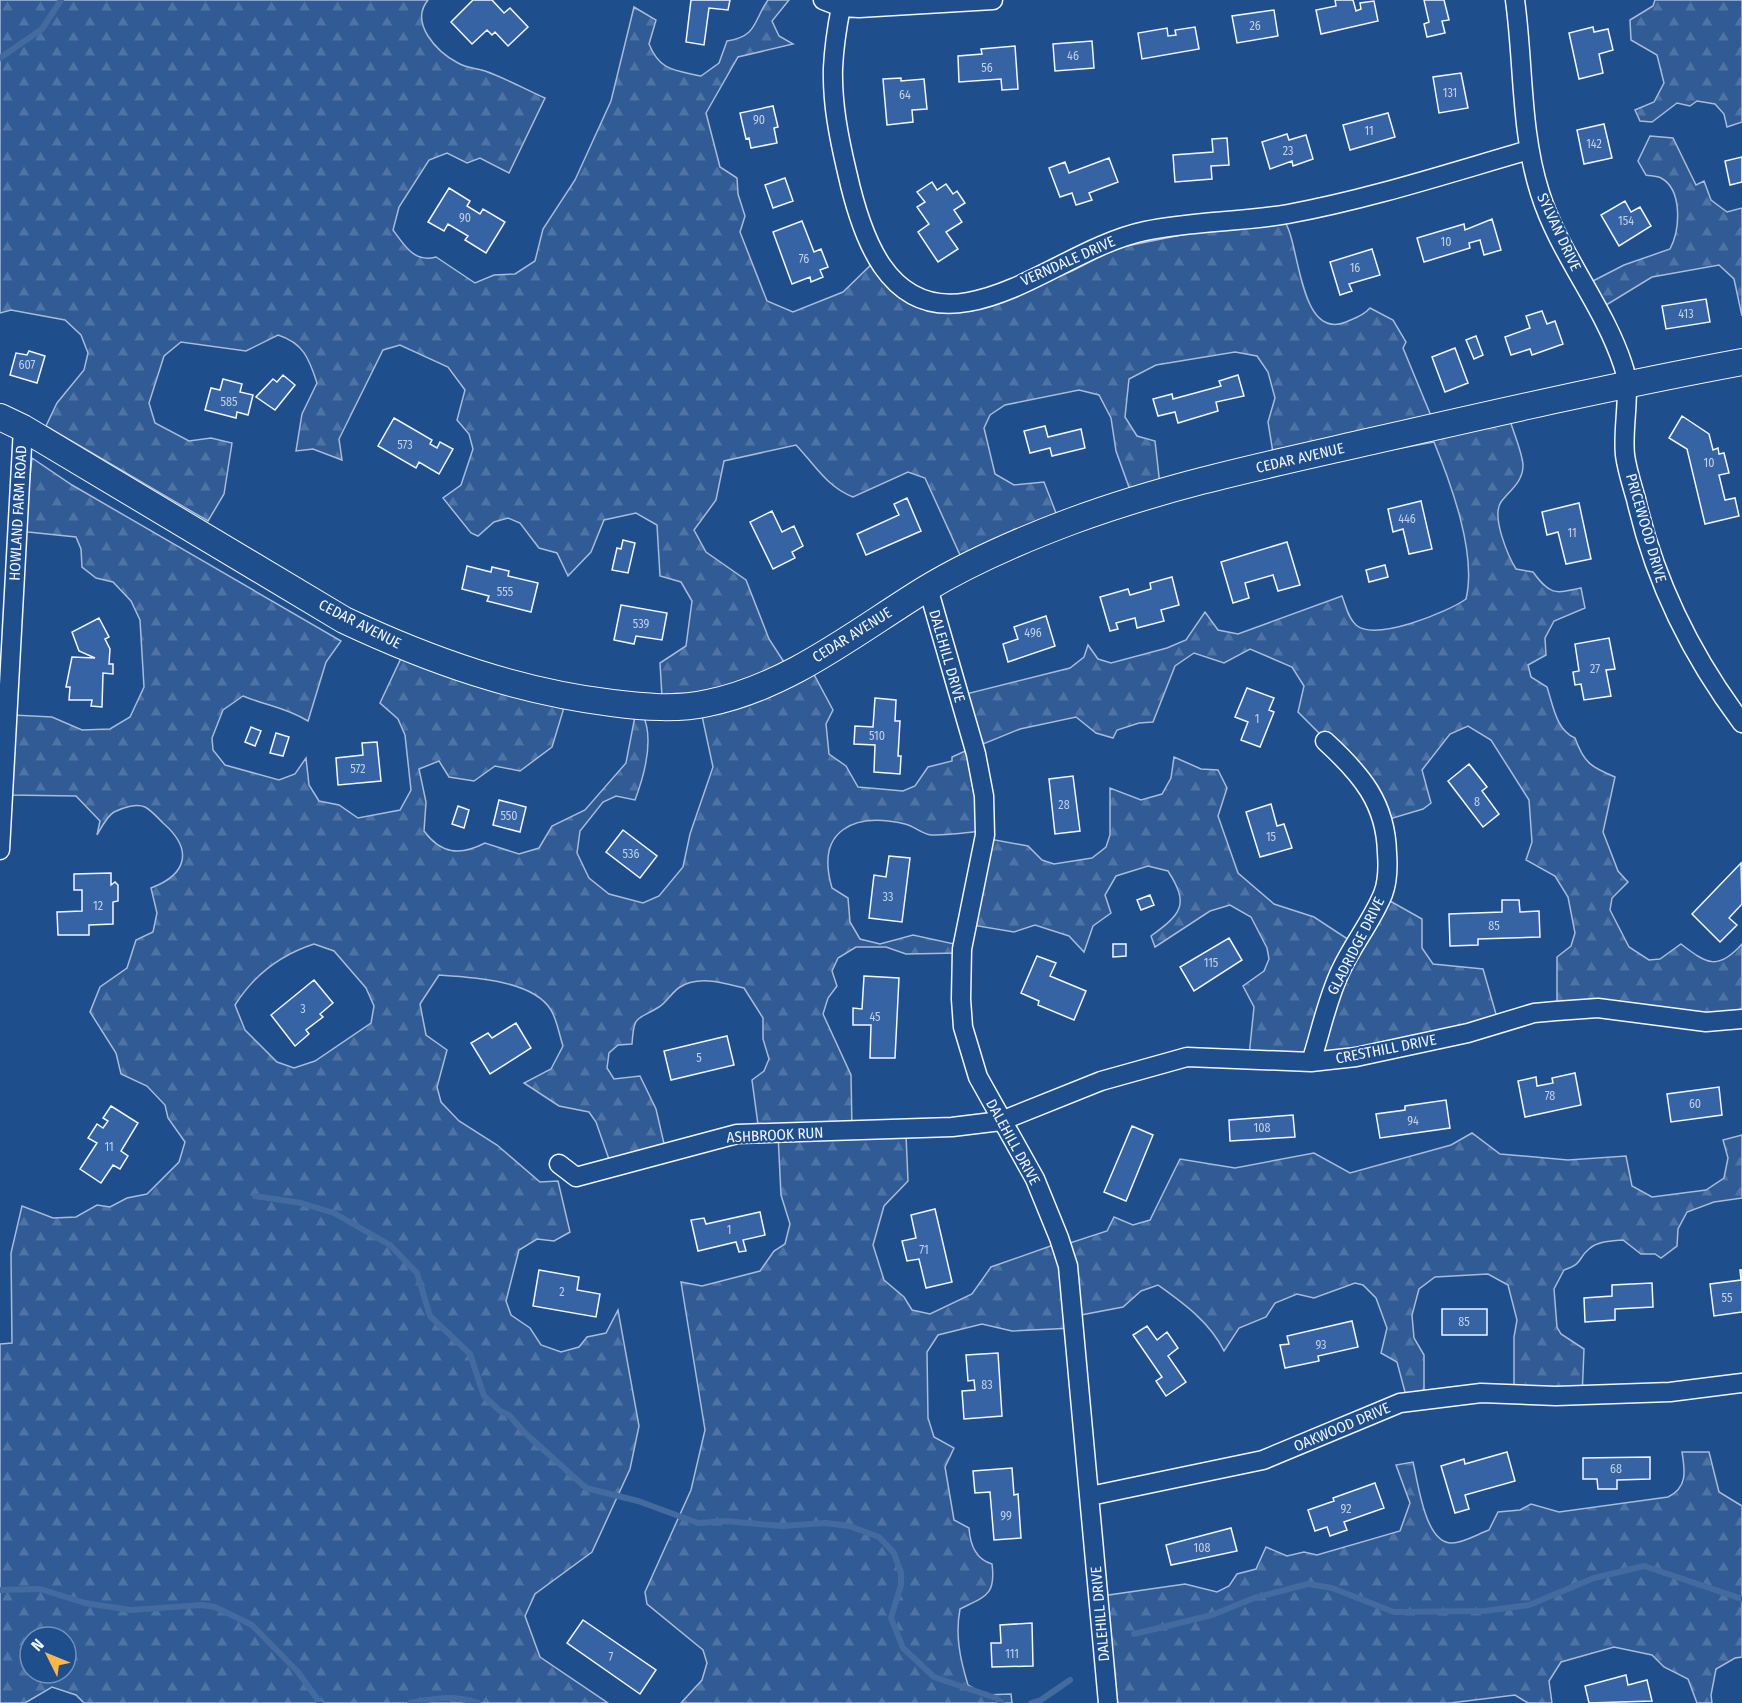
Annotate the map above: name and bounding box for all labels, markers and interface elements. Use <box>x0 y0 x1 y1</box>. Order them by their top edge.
house number: 26 <box>1249 19 1261 33</box>
house number: 46 <box>1067 49 1079 63</box>
house number: 56 <box>981 61 993 75</box>
house number: 131 <box>1443 86 1457 100</box>
house number: 64 <box>899 88 911 102</box>
house number: 90 <box>753 113 765 127</box>
house number: 11 <box>1364 124 1374 138</box>
house number: 142 <box>1586 137 1602 151</box>
house number: 23 <box>1283 144 1293 158</box>
street label: SYLVAN DRIVE <box>1533 190 1585 274</box>
house number: 90 <box>459 211 471 225</box>
house number: 154 <box>1618 214 1634 228</box>
street label: VERNDALE DRIVE <box>1018 232 1118 290</box>
house number: 10 <box>1441 235 1451 249</box>
house number: 76 <box>799 252 809 266</box>
house number: 16 <box>1350 261 1360 275</box>
house number: 413 <box>1678 307 1694 321</box>
house number: 607 <box>19 358 36 372</box>
house number: 585 <box>220 395 238 409</box>
house number: 573 <box>397 438 413 452</box>
street label: CEDAR AVENUE <box>1254 439 1346 477</box>
street label: HOWLAND FARM ROAD <box>5 445 31 581</box>
house number: 10 <box>1704 456 1714 470</box>
street label: PRICEWOOD DRIVE <box>1622 471 1670 585</box>
house number: 446 <box>1398 512 1416 526</box>
house number: 11 <box>1567 526 1577 540</box>
house number: 555 <box>497 585 514 599</box>
street label: CEDAR AVENUE <box>316 596 404 652</box>
street label: CEDAR AVENUE <box>809 603 895 667</box>
street label: DALEHILL DRIVE <box>925 608 969 704</box>
house number: 539 <box>633 617 649 631</box>
house number: 496 <box>1024 626 1042 640</box>
house number: 27 <box>1590 662 1600 676</box>
house number: 1 <box>1255 712 1259 726</box>
house number: 510 <box>869 729 885 743</box>
house number: 572 <box>350 762 366 776</box>
house number: 8 <box>1474 795 1480 809</box>
house number: 28 <box>1058 798 1070 812</box>
house number: 550 <box>500 809 518 823</box>
house number: 15 <box>1266 830 1277 844</box>
house number: 536 <box>623 847 639 861</box>
house number: 33 <box>883 890 893 904</box>
street label: GLADRIDGE DRIVE <box>1324 894 1388 998</box>
house number: 12 <box>93 899 103 913</box>
house number: 85 <box>1488 919 1500 933</box>
house number: 115 <box>1204 956 1219 970</box>
house number: 3 <box>300 1002 306 1016</box>
house number: 45 <box>869 1010 881 1024</box>
street label: CRESTHILL DRIVE <box>1334 1030 1438 1068</box>
house number: 5 <box>696 1051 702 1065</box>
house number: 78 <box>1545 1089 1555 1103</box>
street label: DALEHILL DRIVE <box>982 1096 1044 1188</box>
house number: 60 <box>1689 1097 1701 1111</box>
house number: 94 <box>1407 1114 1419 1128</box>
house number: 108 <box>1254 1121 1270 1135</box>
street label: ASHBROOK RUN <box>726 1123 824 1147</box>
house number: 11 <box>104 1140 114 1154</box>
house number: 1 <box>727 1223 731 1237</box>
house number: 71 <box>919 1243 929 1257</box>
house number: 2 <box>559 1285 565 1299</box>
house number: 55 <box>1722 1291 1733 1305</box>
house number: 85 <box>1458 1315 1470 1329</box>
house number: 93 <box>1315 1338 1327 1352</box>
house number: 83 <box>981 1378 993 1392</box>
street label: OAKWOOD DRIVE <box>1291 1399 1393 1455</box>
house number: 68 <box>1610 1462 1622 1476</box>
house number: 92 <box>1341 1502 1351 1516</box>
house number: 99 <box>1000 1509 1012 1523</box>
house number: 108 <box>1194 1541 1210 1555</box>
street label: DALEHILL DRIVE <box>1087 1566 1113 1662</box>
north arrow <box>18 1625 78 1685</box>
text: N <box>27 1635 48 1655</box>
house number: 111 <box>1005 1647 1019 1661</box>
house number: 7 <box>609 1650 614 1664</box>

